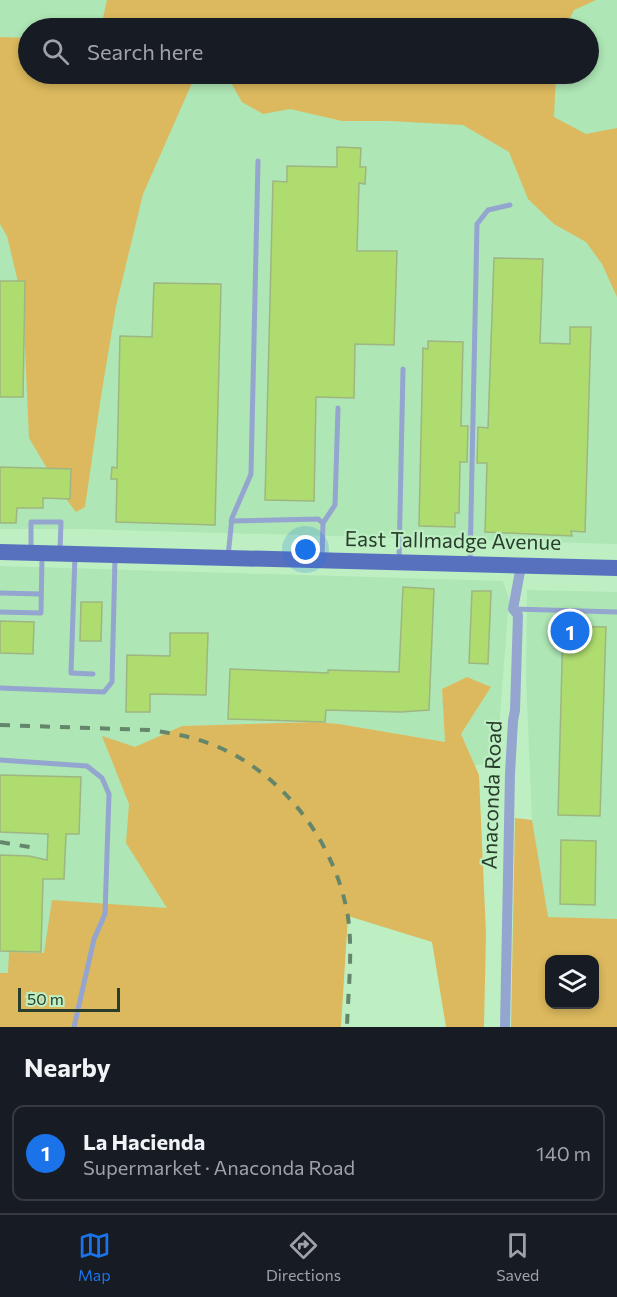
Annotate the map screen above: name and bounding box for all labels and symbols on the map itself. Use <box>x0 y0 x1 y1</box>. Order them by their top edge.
street label: East Tallmadge Avenue <box>345 525 562 554</box>
your location <box>291 535 320 564</box>
pin: 1 <box>550 608 590 654</box>
street label: Anaconda Road <box>475 720 506 870</box>
scale bar <box>18 985 120 1012</box>

